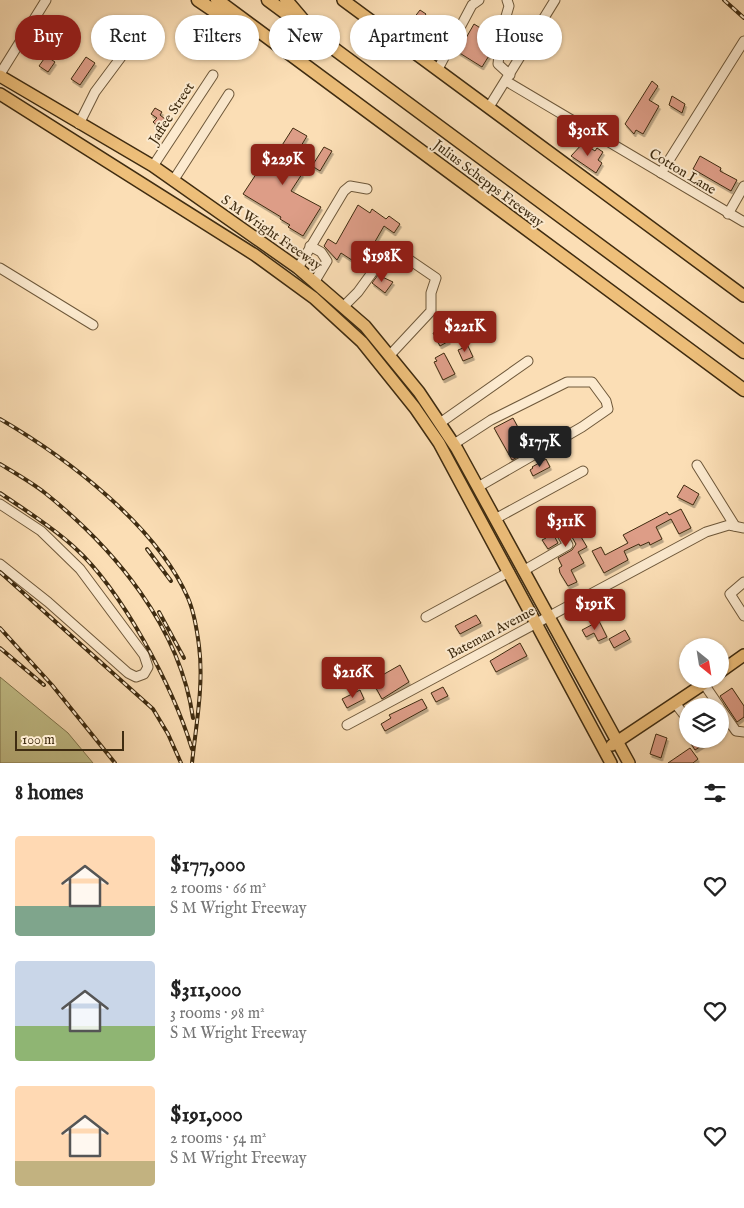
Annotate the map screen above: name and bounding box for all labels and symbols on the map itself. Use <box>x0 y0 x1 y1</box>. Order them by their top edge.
street label: Jaffee Street <box>144 79 199 150</box>
pin: $301K <box>553 114 623 157</box>
street label: Julius Schepps Freeway <box>428 135 547 231</box>
pin: $229K <box>248 144 318 186</box>
street label: Cotton Lane <box>646 145 720 199</box>
street label: S M Wright Freeway <box>217 191 326 275</box>
pin: $198K <box>347 240 417 283</box>
pin: $221K <box>430 310 500 353</box>
pin: $177K <box>505 426 575 468</box>
pin: $311K <box>531 506 601 548</box>
pin: $191K <box>560 588 630 631</box>
street label: Bateman Avenue <box>445 602 539 664</box>
north arrow <box>679 638 729 688</box>
pin: $216K <box>318 656 388 699</box>
scale bar <box>15 728 124 751</box>

